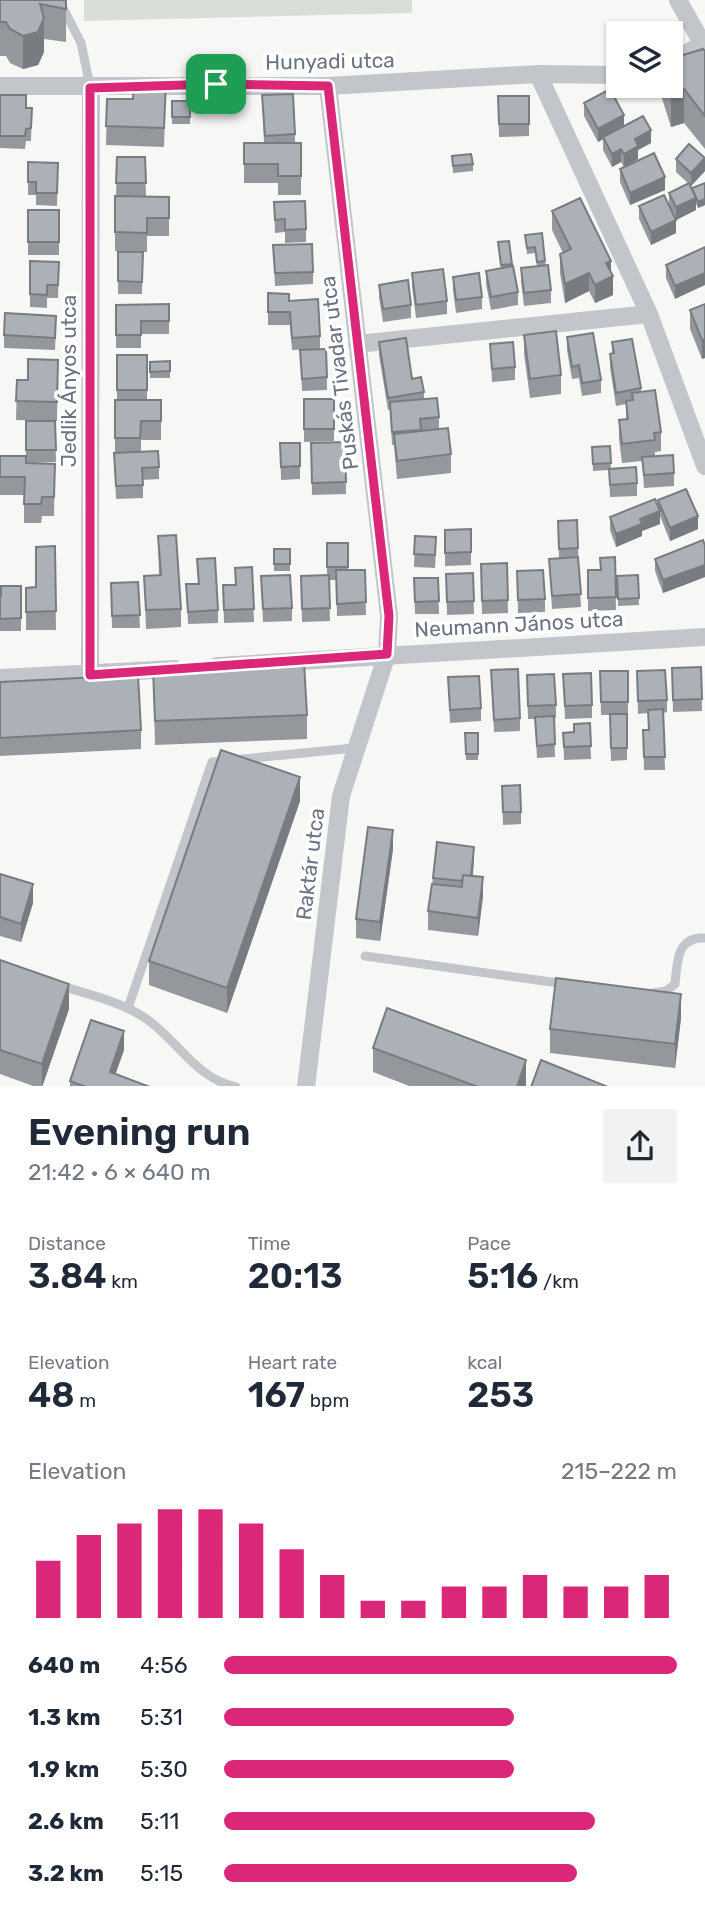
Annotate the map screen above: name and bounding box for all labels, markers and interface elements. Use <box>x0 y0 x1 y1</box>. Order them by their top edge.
map controls <box>606 21 683 98</box>
button: layers <box>606 21 683 98</box>
street label: Hunyadi utca <box>265 47 395 75</box>
pin <box>186 54 246 114</box>
icon: arrive <box>197 65 235 103</box>
street label: Puskás Tivadar utca <box>315 275 363 471</box>
street label: Jedlik Ányos utca <box>56 295 81 467</box>
street label: Neumann János utca <box>414 606 624 642</box>
street label: Raktár utca <box>291 807 329 921</box>
text: Evening run <box>28 1109 251 1155</box>
button: share <box>603 1109 677 1183</box>
text: 21:42 · 6 × 640 m <box>28 1158 211 1186</box>
text: Distance <box>28 1232 106 1255</box>
text: Time <box>248 1232 291 1255</box>
text: Pace <box>467 1232 511 1255</box>
text: 3.84 <box>28 1255 107 1297</box>
text: 20:13 <box>248 1255 342 1297</box>
text: 5:16 <box>467 1255 538 1297</box>
text: km <box>107 1270 138 1293</box>
text: /km <box>538 1270 579 1293</box>
text: Elevation <box>28 1351 109 1374</box>
text: Heart rate <box>248 1351 337 1374</box>
text: kcal <box>467 1351 502 1374</box>
text: 48 <box>28 1374 75 1416</box>
text: 167 <box>248 1374 305 1416</box>
text: 253 <box>467 1374 534 1416</box>
text: m <box>75 1389 96 1412</box>
text: bpm <box>305 1389 349 1412</box>
text: Elevation <box>28 1457 127 1485</box>
text: 215–222 m <box>561 1457 677 1485</box>
text: 640 m <box>28 1651 100 1679</box>
text: 4:56 <box>140 1651 188 1679</box>
text: 1.3 km <box>28 1703 101 1731</box>
text: 5:31 <box>140 1703 183 1731</box>
text: 1.9 km <box>28 1755 99 1783</box>
text: 5:30 <box>140 1755 188 1783</box>
text: 2.6 km <box>28 1807 104 1835</box>
text: 5:11 <box>140 1807 179 1835</box>
text: 3.2 km <box>28 1859 104 1887</box>
text: 5:15 <box>140 1859 183 1887</box>

